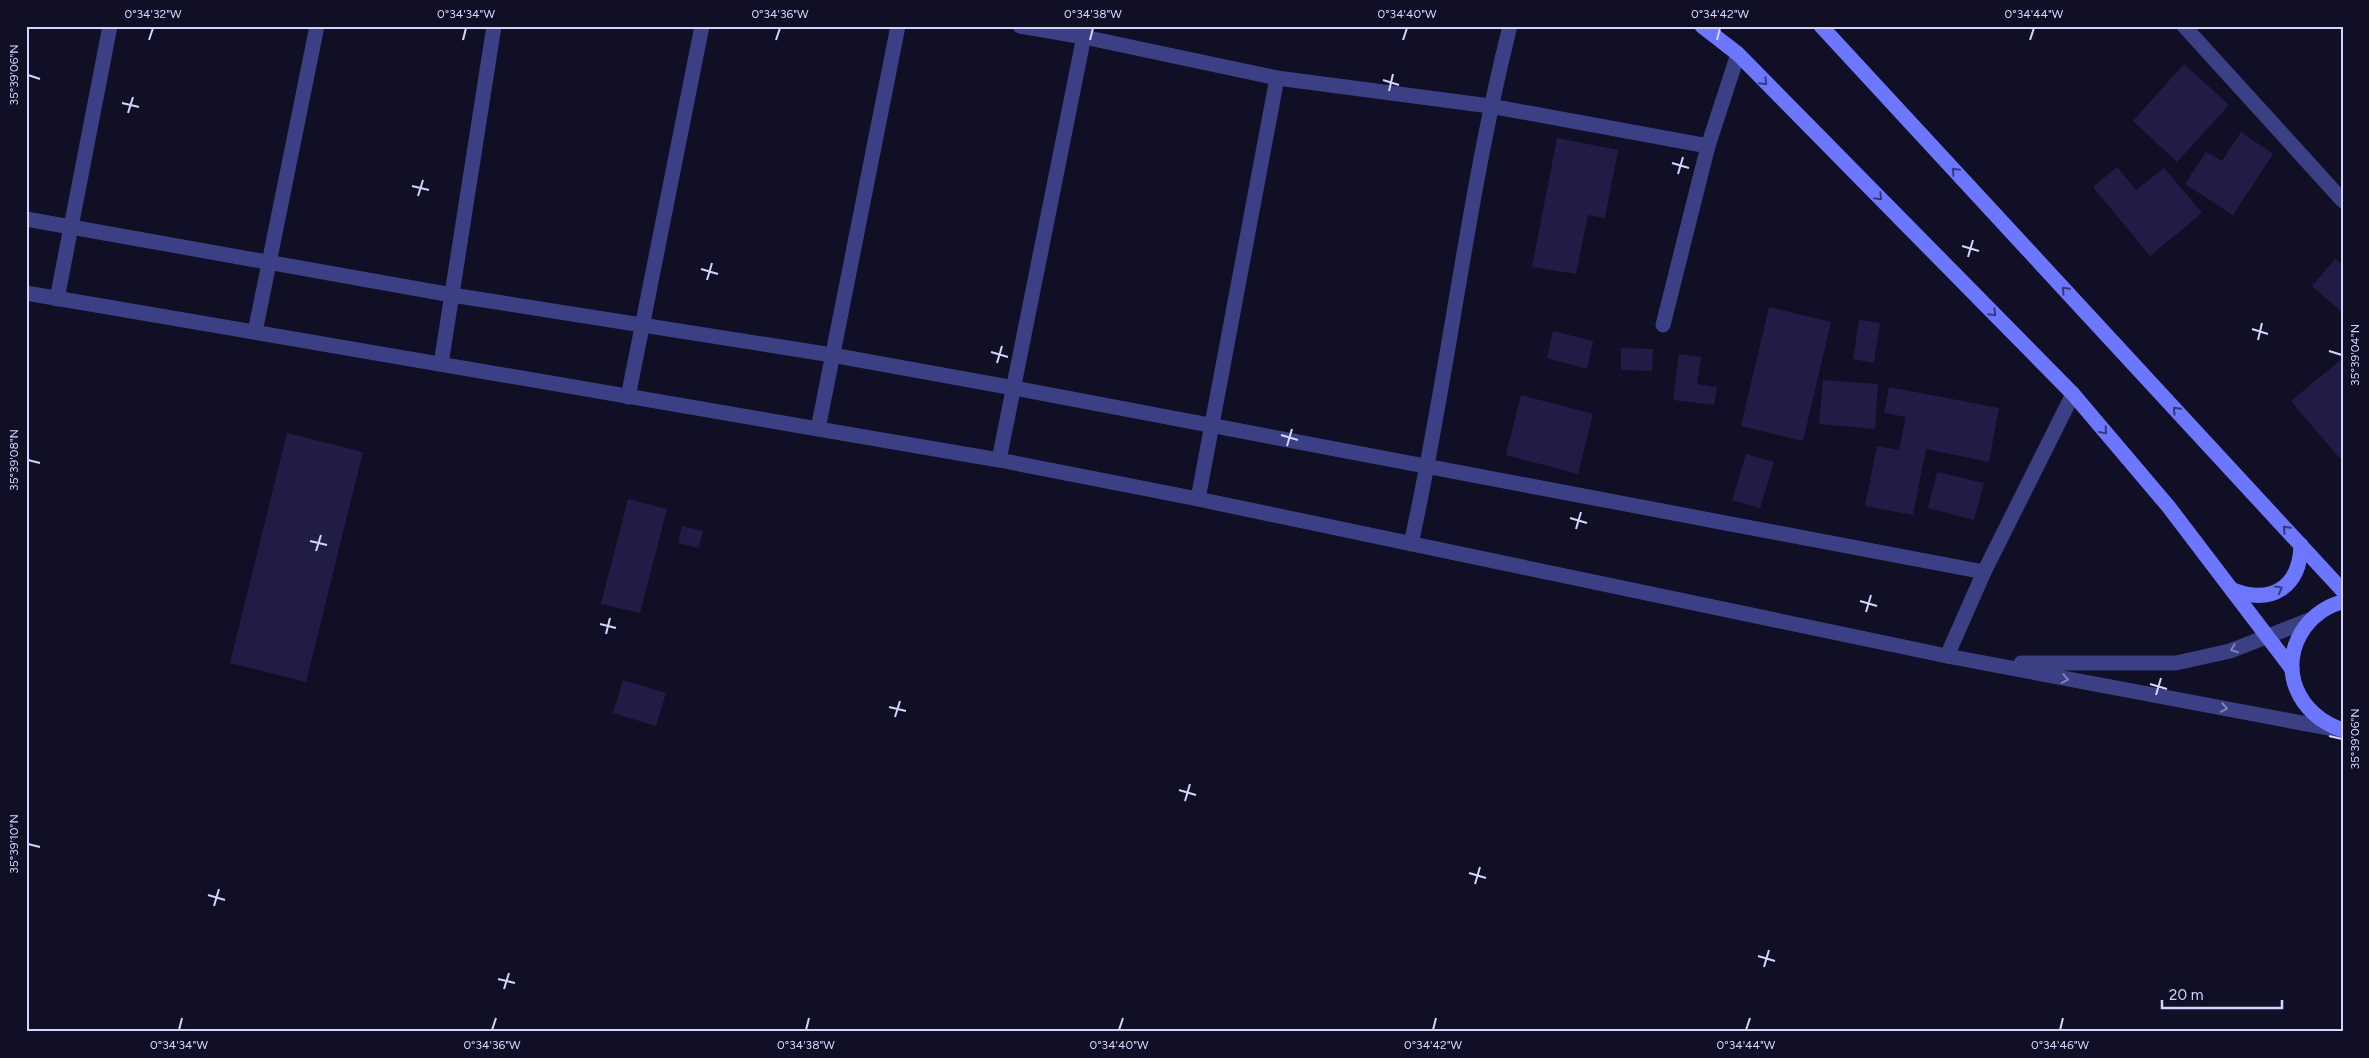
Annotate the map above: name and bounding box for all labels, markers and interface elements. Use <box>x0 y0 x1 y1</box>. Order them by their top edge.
text: 0°34'32"W <box>124 7 182 21</box>
text: 0°34'34"W <box>437 7 495 21</box>
text: 0°34'36"W <box>751 7 809 21</box>
text: 0°34'38"W <box>1064 7 1122 21</box>
text: 0°34'40"W <box>1377 7 1437 21</box>
text: 0°34'42"W <box>1691 7 1749 21</box>
text: 0°34'44"W <box>2005 7 2064 21</box>
text: 35°39'06"N <box>7 44 21 106</box>
one-way arrow <box>1759 76 1768 85</box>
one-way arrow <box>1952 168 1961 177</box>
one-way arrow <box>1873 191 1882 200</box>
one-way arrow <box>2062 287 2071 296</box>
one-way arrow <box>1987 307 1996 316</box>
text: 35°39'04"N <box>2348 324 2362 386</box>
one-way arrow <box>2173 406 2182 415</box>
one-way arrow <box>2099 425 2107 434</box>
text: 35°39'08"N <box>7 429 21 491</box>
one-way arrow <box>2283 526 2292 535</box>
one-way arrow <box>2274 585 2283 595</box>
one-way arrow <box>2230 643 2239 653</box>
one-way arrow <box>2060 673 2069 683</box>
one-way arrow <box>2220 703 2229 713</box>
text: 35°39'06"N <box>2348 708 2362 770</box>
text: 35°39'10"N <box>7 814 21 874</box>
scale bar <box>2162 978 2282 1010</box>
text: 20 m <box>2169 986 2203 1004</box>
text: 0°34'34"W <box>150 1038 208 1052</box>
text: 0°34'36"W <box>463 1038 521 1052</box>
text: 0°34'38"W <box>777 1038 835 1052</box>
text: 0°34'40"W <box>1089 1038 1149 1052</box>
text: 0°34'42"W <box>1404 1038 1462 1052</box>
text: 0°34'44"W <box>1717 1038 1776 1052</box>
text: 0°34'46"W <box>2031 1038 2090 1052</box>

